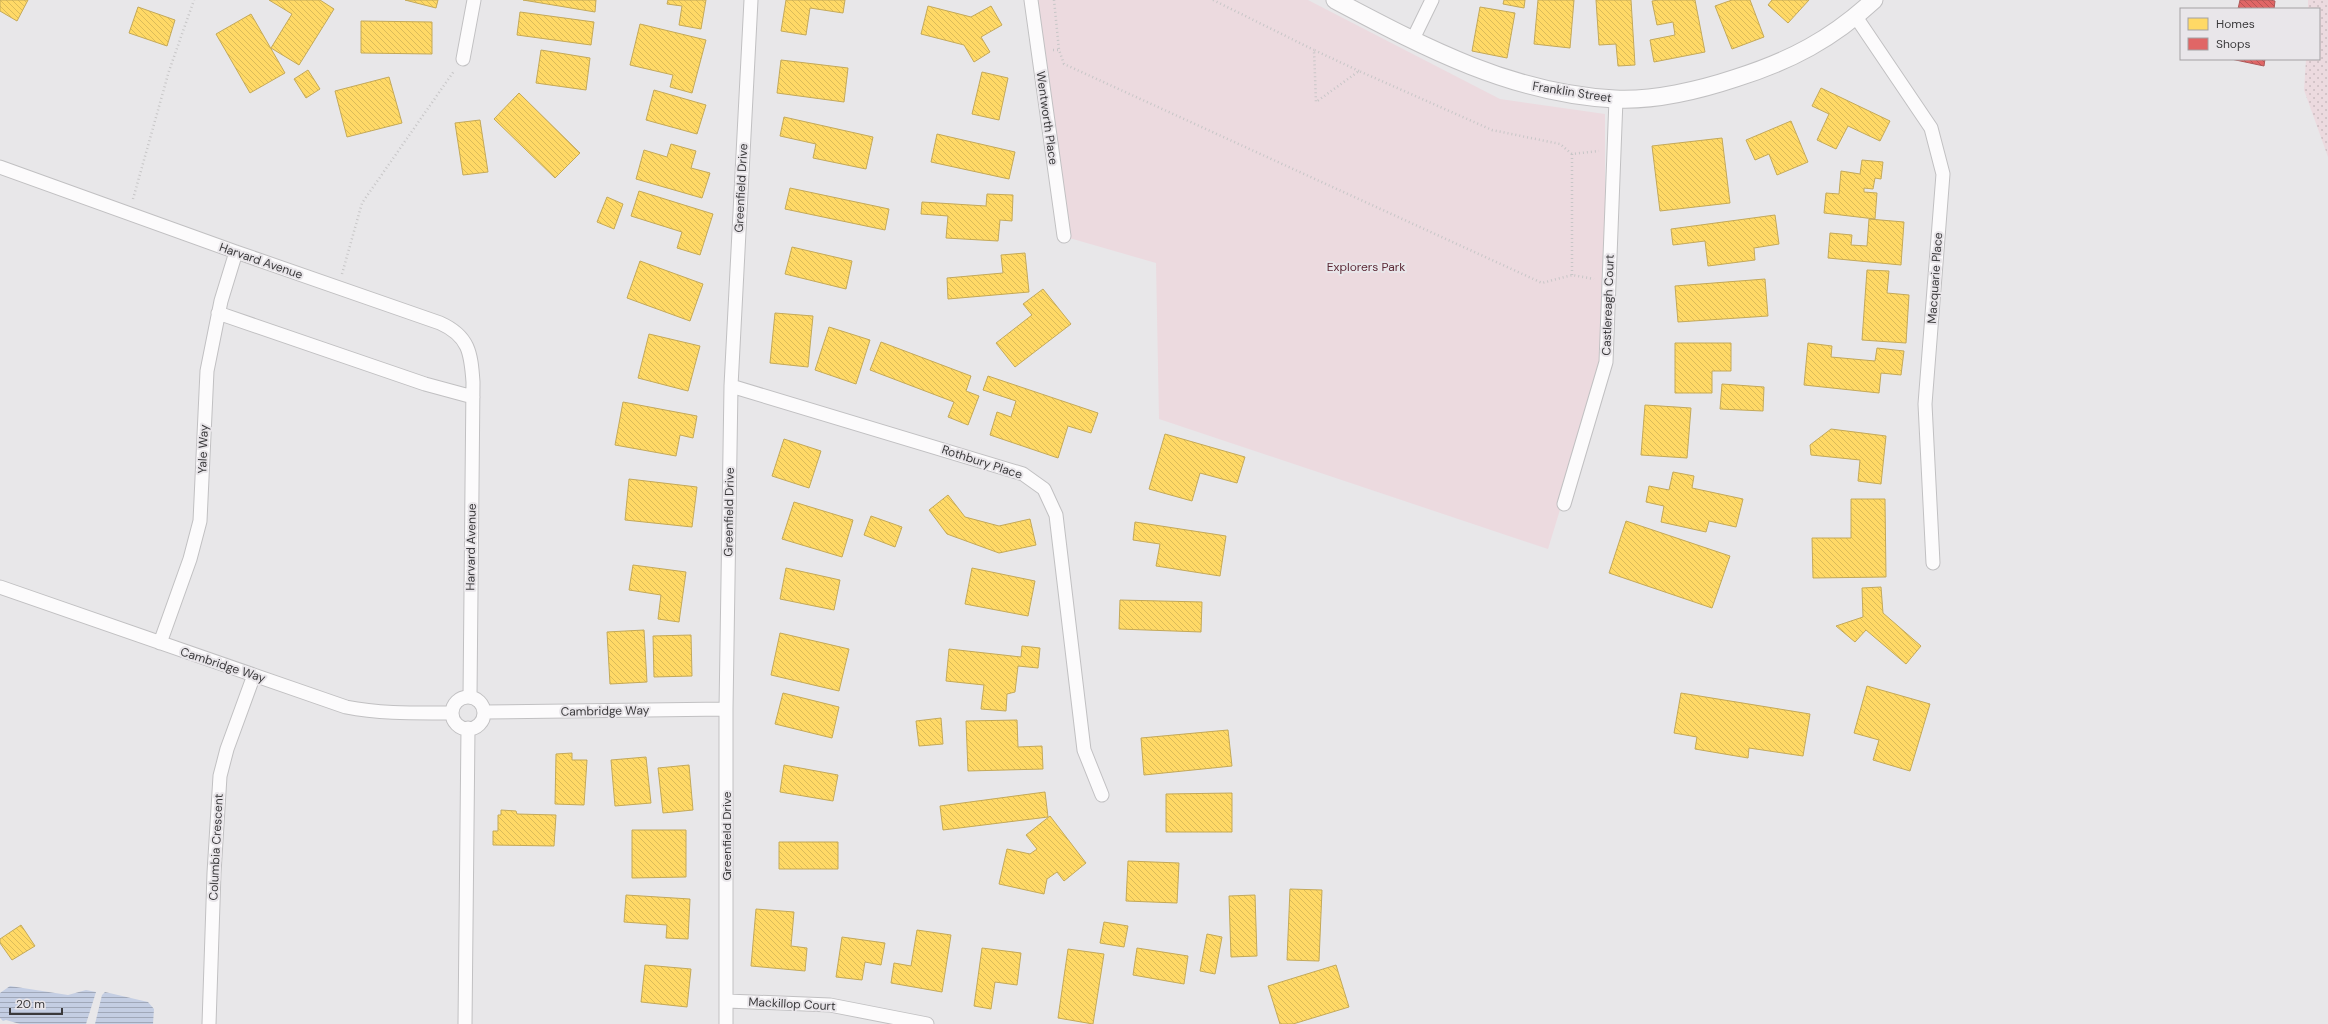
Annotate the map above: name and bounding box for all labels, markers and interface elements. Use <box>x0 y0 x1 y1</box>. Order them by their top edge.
legend <box>2180 8 2320 60</box>
text: Homes <box>2216 16 2255 32</box>
text: Shops <box>2216 36 2251 52</box>
street label: Wentworth Place <box>1032 70 1062 166</box>
street label: Franklin Street <box>1531 78 1613 106</box>
street label: Greenfield Drive <box>731 143 751 233</box>
street label: Macquarie Place <box>1924 232 1946 324</box>
street label: Harvard Avenue <box>217 239 305 283</box>
street label: Castlereagh Court <box>1598 254 1618 356</box>
park label: Explorers Park <box>1327 259 1405 275</box>
street label: Yale Way <box>194 424 212 474</box>
street label: Rothbury Place <box>940 441 1024 483</box>
street label: Greenfield Drive <box>720 467 738 557</box>
street label: Harvard Avenue <box>462 503 480 591</box>
street label: Cambridge Way <box>178 644 268 686</box>
street label: Cambridge Way <box>561 702 650 720</box>
street label: Greenfield Drive <box>719 791 735 881</box>
street label: Columbia Crescent <box>205 793 227 901</box>
scale bar <box>10 990 62 1016</box>
street label: Mackillop Court <box>748 994 836 1014</box>
text: 20 m <box>16 996 45 1012</box>

